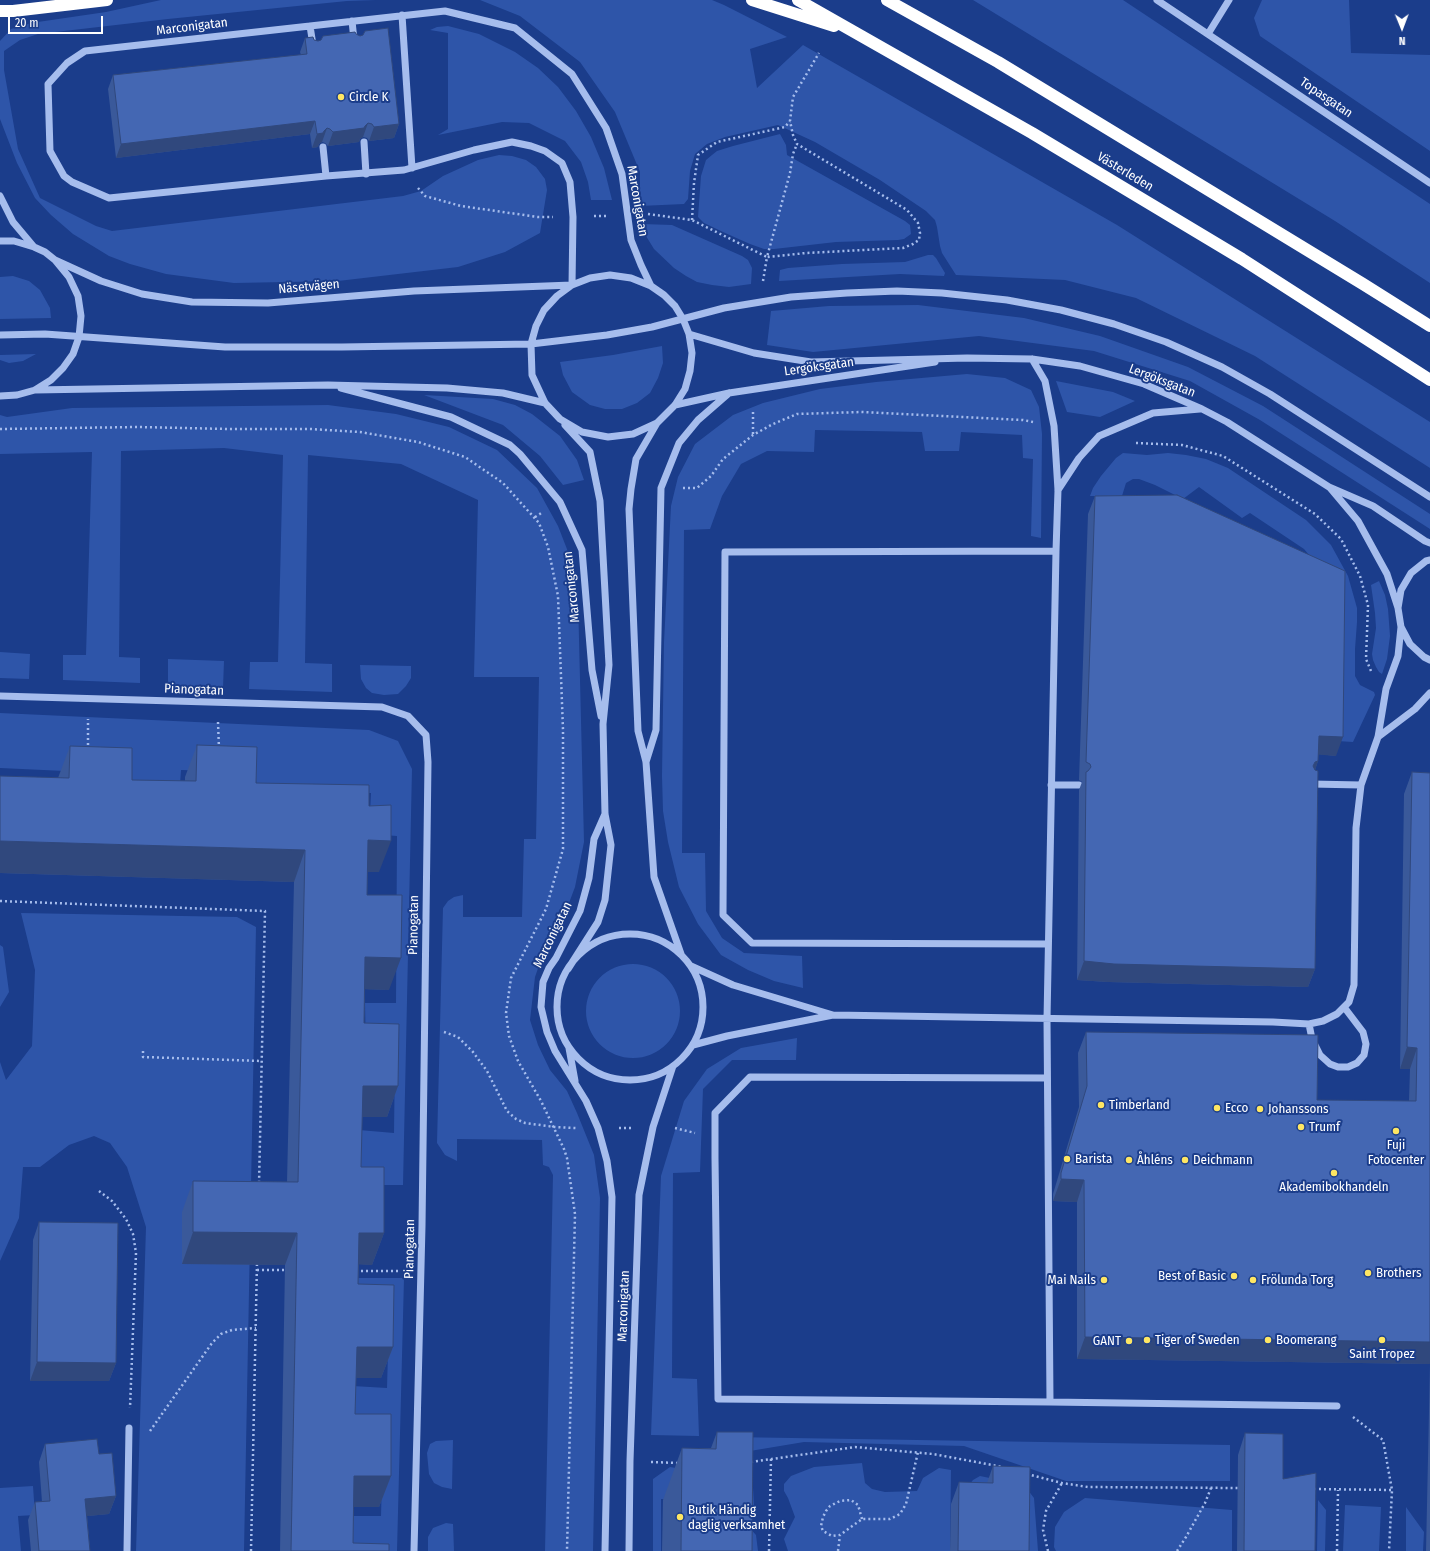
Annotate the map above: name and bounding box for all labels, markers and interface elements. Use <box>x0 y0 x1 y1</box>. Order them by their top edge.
scale bar <box>10 8 105 34</box>
north arrow <box>1382 8 1422 48</box>
street label: Marconigatan <box>155 15 229 39</box>
text: 20 m <box>15 16 39 30</box>
text: N <box>1399 34 1406 47</box>
street label: Topasgatan <box>1297 75 1355 121</box>
place label: Circle K <box>349 89 388 105</box>
marker: Circle K <box>336 92 346 102</box>
street label: Västerleden <box>1094 149 1156 195</box>
street label: Marconigatan <box>623 164 651 238</box>
street label: Näsetvägen <box>278 277 340 297</box>
street label: Lergöksgatan <box>783 354 855 380</box>
street label: Lergöksgatan <box>1126 361 1198 401</box>
street label: Marconigatan <box>560 551 584 623</box>
street label: Pianogatan <box>164 681 224 699</box>
street label: Pianogatan <box>406 895 422 955</box>
street label: Marconigatan <box>530 899 576 971</box>
place label: Timberland <box>1109 1097 1170 1113</box>
marker: Timberland <box>1096 1100 1106 1110</box>
place label: Ecco <box>1225 1100 1248 1116</box>
place label: Johanssons <box>1268 1101 1329 1117</box>
marker: Ecco <box>1212 1103 1222 1113</box>
marker: Johanssons <box>1255 1104 1265 1114</box>
place label: Trumf <box>1309 1119 1340 1135</box>
marker: Trumf <box>1296 1122 1306 1132</box>
marker: Fuji Fotocenter <box>1391 1126 1401 1136</box>
place label: Fuji Fotocenter <box>1368 1137 1424 1168</box>
place label: Barista <box>1075 1151 1112 1167</box>
place label: Åhléns <box>1137 1152 1173 1168</box>
place label: Deichmann <box>1193 1152 1253 1168</box>
marker: Barista <box>1062 1154 1072 1164</box>
marker: Åhléns <box>1124 1155 1134 1165</box>
marker: Deichmann <box>1180 1155 1190 1165</box>
marker: Akademibokhandeln <box>1329 1168 1339 1178</box>
place label: Akademibokhandeln <box>1279 1179 1389 1195</box>
street label: Pianogatan <box>402 1219 418 1279</box>
place label: Brothers <box>1376 1265 1422 1281</box>
place label: Best of Basic <box>1158 1268 1226 1284</box>
marker: Brothers <box>1363 1268 1373 1278</box>
street label: Marconigatan <box>615 1270 633 1342</box>
marker: Best of Basic <box>1229 1271 1239 1281</box>
place label: Mai Nails <box>1048 1272 1096 1288</box>
place label: Frölunda Torg <box>1261 1272 1333 1288</box>
marker: Mai Nails <box>1099 1275 1109 1285</box>
marker: Frölunda Torg <box>1248 1275 1258 1285</box>
place label: Tiger of Sweden <box>1155 1332 1240 1348</box>
place label: Boomerang <box>1276 1332 1337 1348</box>
place label: GANT <box>1093 1333 1121 1349</box>
marker: Tiger of Sweden <box>1142 1335 1152 1345</box>
marker: Boomerang <box>1263 1335 1273 1345</box>
marker: Saint Tropez <box>1377 1335 1387 1345</box>
marker: GANT <box>1124 1336 1134 1346</box>
place label: Saint Tropez <box>1349 1346 1415 1362</box>
place label: Butik Händig daglig verksamhet <box>688 1502 785 1533</box>
marker: Butik Händig daglig verksamhet <box>675 1512 685 1522</box>

